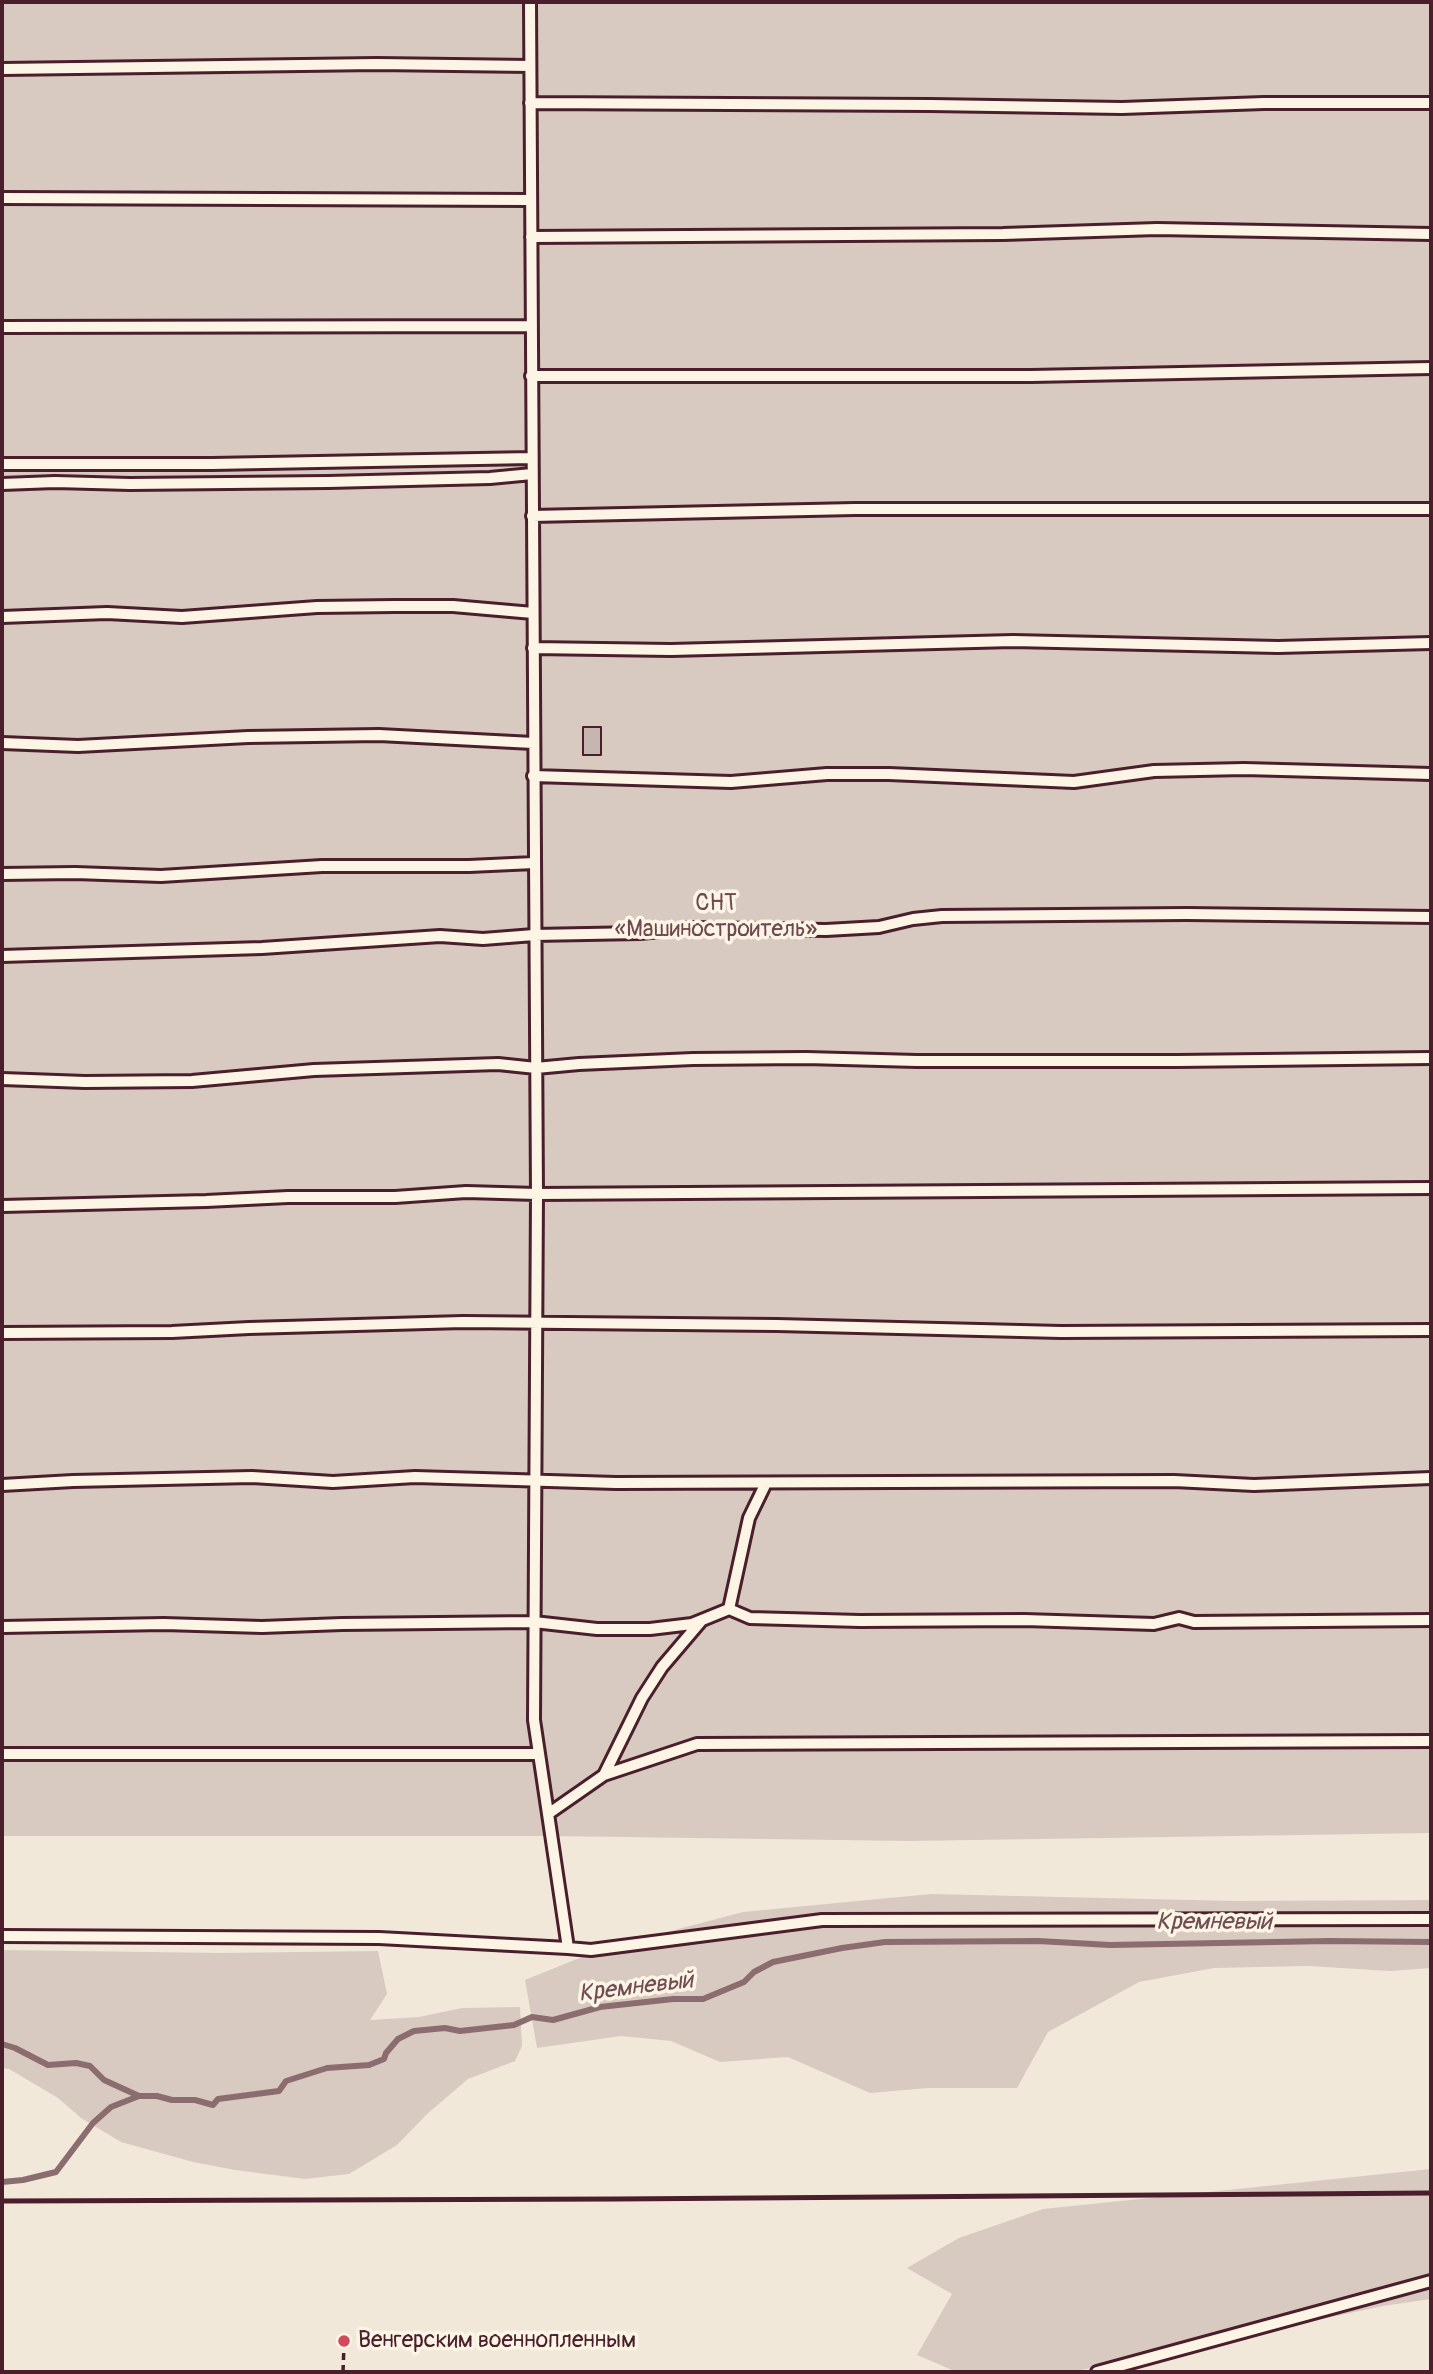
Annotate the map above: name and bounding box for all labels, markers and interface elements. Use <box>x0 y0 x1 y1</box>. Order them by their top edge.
park label: СНТ «Машиностроитель» <box>615 890 817 944</box>
water label: Кремневый <box>1156 1909 1272 1937</box>
water label: Кремневый <box>577 1967 695 2009</box>
place label: Венгерским военнопленным <box>358 2327 636 2355</box>
marker: Венгерским военнопленным <box>336 2333 352 2349</box>

